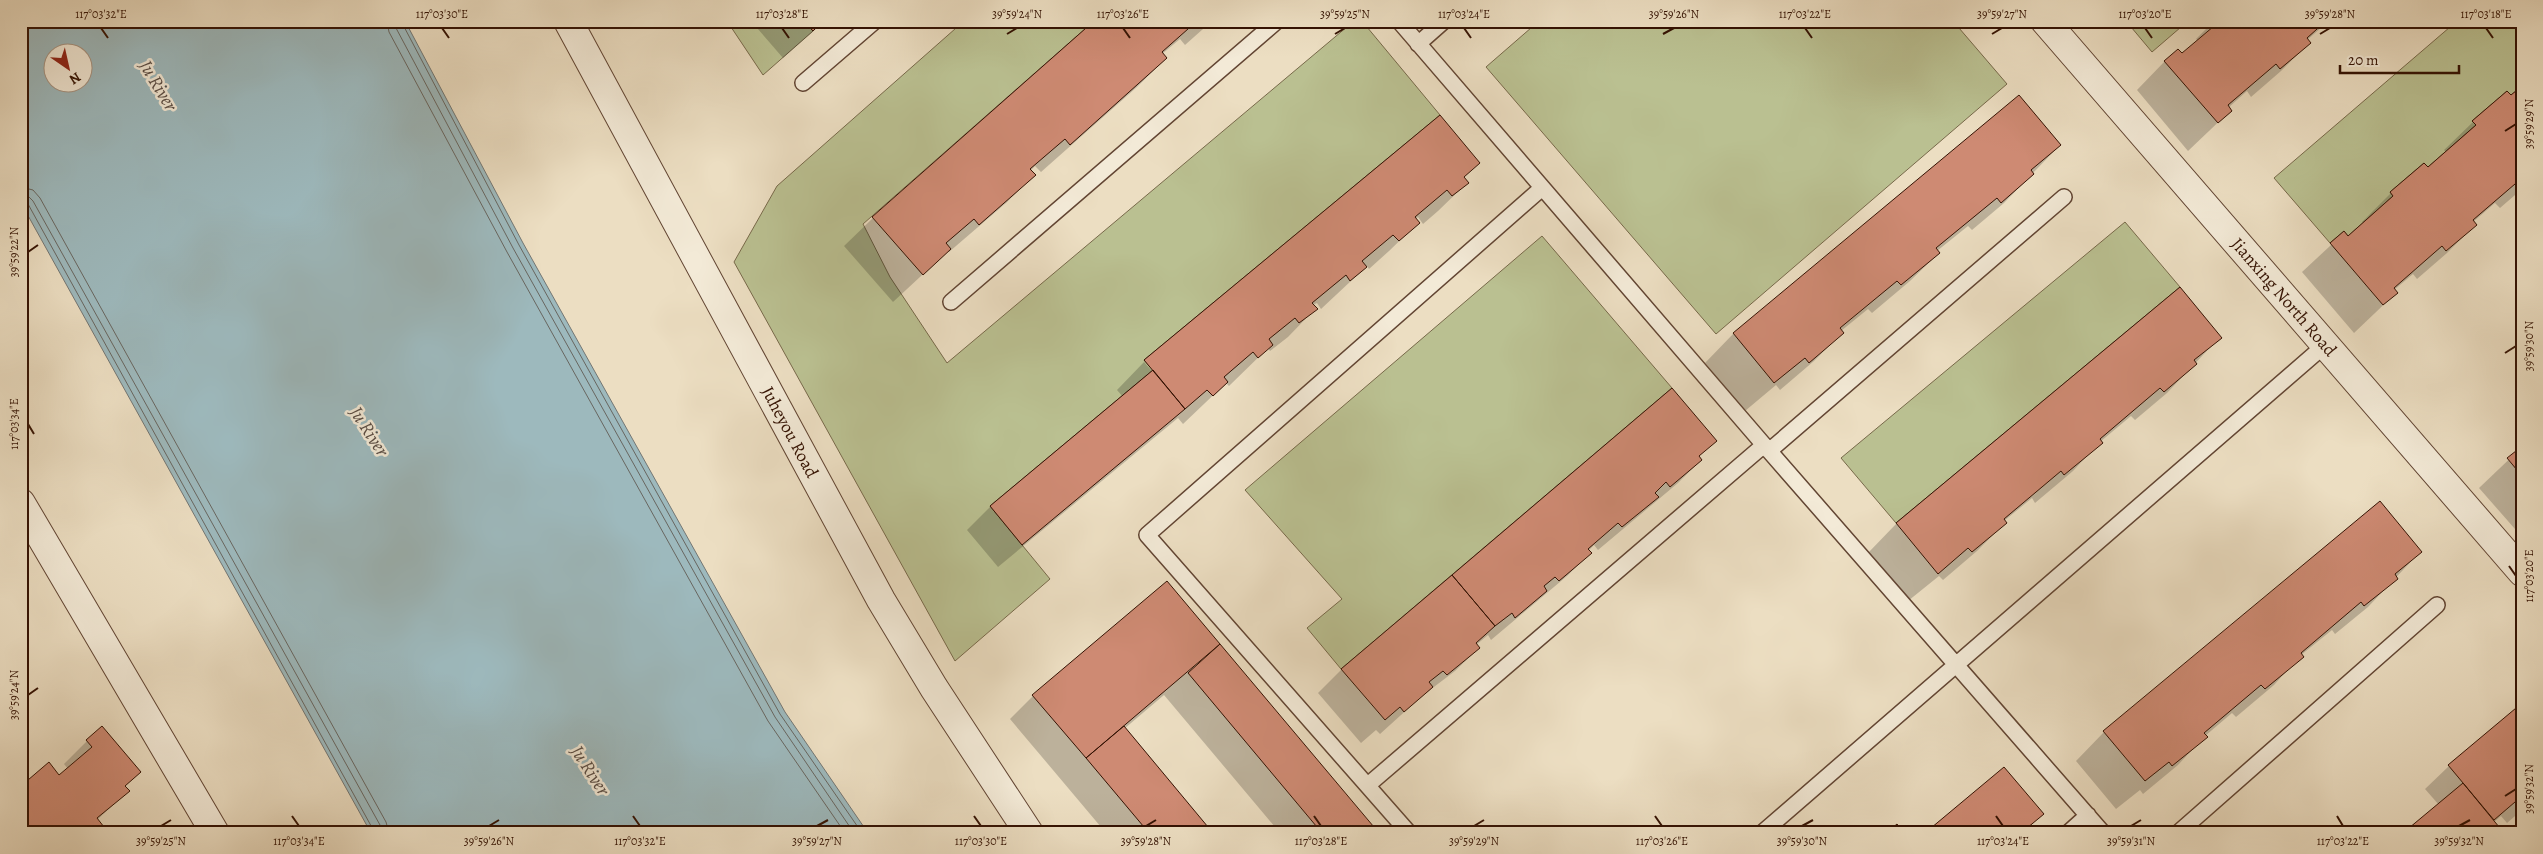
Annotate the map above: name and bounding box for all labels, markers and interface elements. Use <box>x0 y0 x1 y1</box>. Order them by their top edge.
text: 117°03'32"E <box>75 6 127 22</box>
text: 117°03'30"E <box>416 6 468 22</box>
text: 117°03'28"E <box>756 6 808 22</box>
text: 39°59'24"N <box>992 6 1042 22</box>
text: 117°03'26"E <box>1097 6 1149 22</box>
text: 39°59'25"N <box>1320 6 1370 22</box>
text: 117°03'24"E <box>1438 6 1490 22</box>
text: 39°59'26"N <box>1649 6 1699 22</box>
text: 117°03'22"E <box>1779 6 1831 22</box>
text: 39°59'27"N <box>1977 6 2027 22</box>
text: 117°03'20"E <box>2118 6 2172 22</box>
text: 39°59'28"N <box>2305 6 2356 22</box>
text: 117°03'18"E <box>2461 6 2511 22</box>
north arrow <box>42 42 92 92</box>
scale bar <box>2340 42 2459 74</box>
text: 20 m <box>2348 50 2379 70</box>
water label: Ju River <box>132 54 184 117</box>
text: N <box>65 68 85 89</box>
text: 39°59'29"N <box>2521 99 2537 149</box>
text: 39°59'22"N <box>6 226 22 277</box>
street label: Jianxing North Road <box>2226 233 2342 362</box>
text: 39°59'30"N <box>2521 320 2537 371</box>
street label: Juheyou Road <box>756 382 824 482</box>
text: 117°03'34"E <box>6 398 22 450</box>
water label: Ju River <box>343 401 396 463</box>
text: 117°03'20"E <box>2521 549 2537 603</box>
text: 39°59'24"N <box>6 670 22 720</box>
water label: Ju River <box>564 740 617 802</box>
text: 39°59'32"N <box>2521 764 2537 814</box>
text: 39°59'25"N <box>136 833 186 849</box>
text: 117°03'34"E <box>273 833 325 849</box>
text: 39°59'26"N <box>464 833 514 849</box>
text: 117°03'32"E <box>614 833 666 849</box>
text: 39°59'27"N <box>792 833 842 849</box>
text: 117°03'30"E <box>955 833 1007 849</box>
text: 39°59'28"N <box>1121 833 1172 849</box>
text: 117°03'28"E <box>1295 833 1347 849</box>
text: 39°59'29"N <box>1449 833 1499 849</box>
text: 117°03'26"E <box>1636 833 1688 849</box>
text: 39°59'30"N <box>1777 833 1828 849</box>
text: 117°03'24"E <box>1977 833 2029 849</box>
text: 39°59'31"N <box>2107 833 2155 849</box>
text: 117°03'22"E <box>2317 833 2369 849</box>
text: 39°59'32"N <box>2434 833 2484 849</box>

